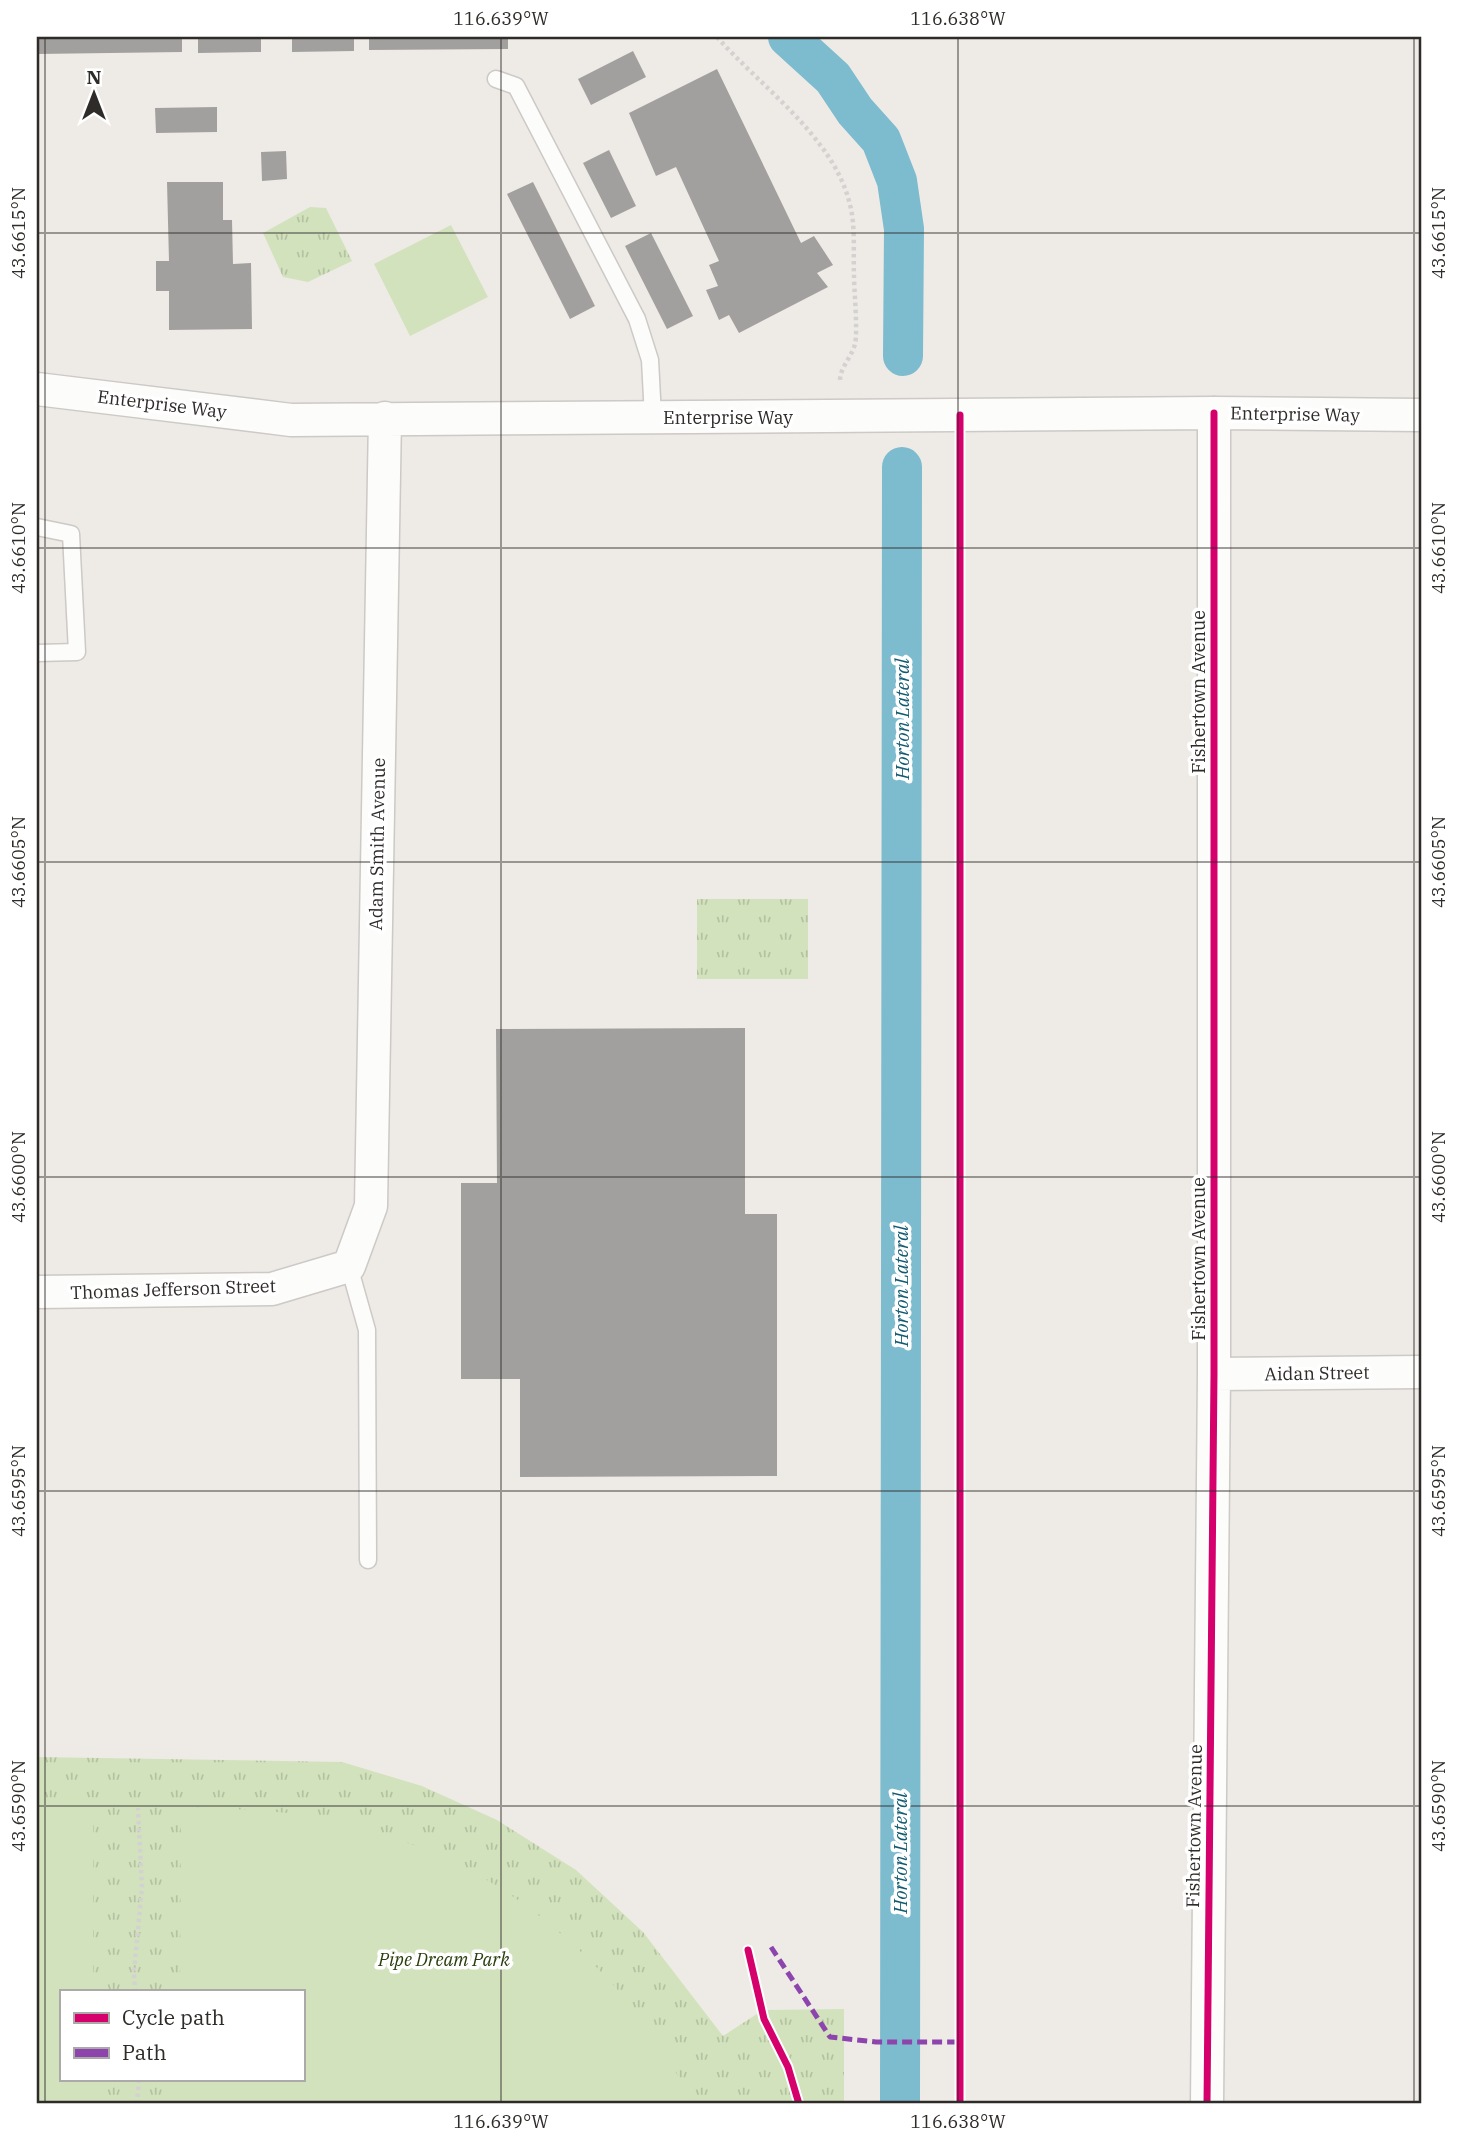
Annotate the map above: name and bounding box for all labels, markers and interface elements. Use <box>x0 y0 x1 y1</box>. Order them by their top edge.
text: 116.639°W <box>453 7 549 30</box>
text: 116.638°W <box>910 7 1006 30</box>
north arrow <box>60 60 130 130</box>
text: N <box>86 65 102 89</box>
text: 43.6615°N <box>7 187 30 279</box>
text: 43.6615°N <box>1427 187 1450 279</box>
street label: Enterprise Way <box>96 385 228 423</box>
street label: Enterprise Way <box>1230 401 1361 427</box>
street label: Enterprise Way <box>663 406 793 429</box>
text: 43.6610°N <box>7 502 30 594</box>
text: 43.6610°N <box>1427 502 1450 594</box>
street label: Fishertown Avenue <box>1187 610 1210 774</box>
water label: Horton Lateral <box>890 658 914 781</box>
street label: Adam Smith Avenue <box>364 757 390 931</box>
text: 43.6605°N <box>7 816 30 908</box>
text: 43.6605°N <box>1427 816 1450 908</box>
text: 43.6600°N <box>7 1131 30 1223</box>
text: 43.6600°N <box>1427 1131 1450 1223</box>
street label: Fishertown Avenue <box>1187 1177 1210 1341</box>
water label: Horton Lateral <box>889 1225 913 1348</box>
street label: Thomas Jefferson Street <box>70 1274 276 1304</box>
street label: Aidan Street <box>1264 1361 1370 1385</box>
text: 43.6595°N <box>7 1445 30 1537</box>
text: 43.6595°N <box>1427 1445 1450 1537</box>
street label: Fishertown Avenue <box>1181 1744 1207 1908</box>
text: 43.6590°N <box>7 1760 30 1852</box>
text: 43.6590°N <box>1427 1760 1450 1852</box>
water label: Horton Lateral <box>888 1792 912 1915</box>
park label: Pipe Dream Park <box>377 1948 510 1971</box>
legend <box>60 1990 304 2082</box>
text: Cycle path <box>122 2003 225 2031</box>
text: Path <box>122 2038 167 2066</box>
text: 116.639°W <box>453 2110 549 2133</box>
text: 116.638°W <box>910 2110 1006 2133</box>

